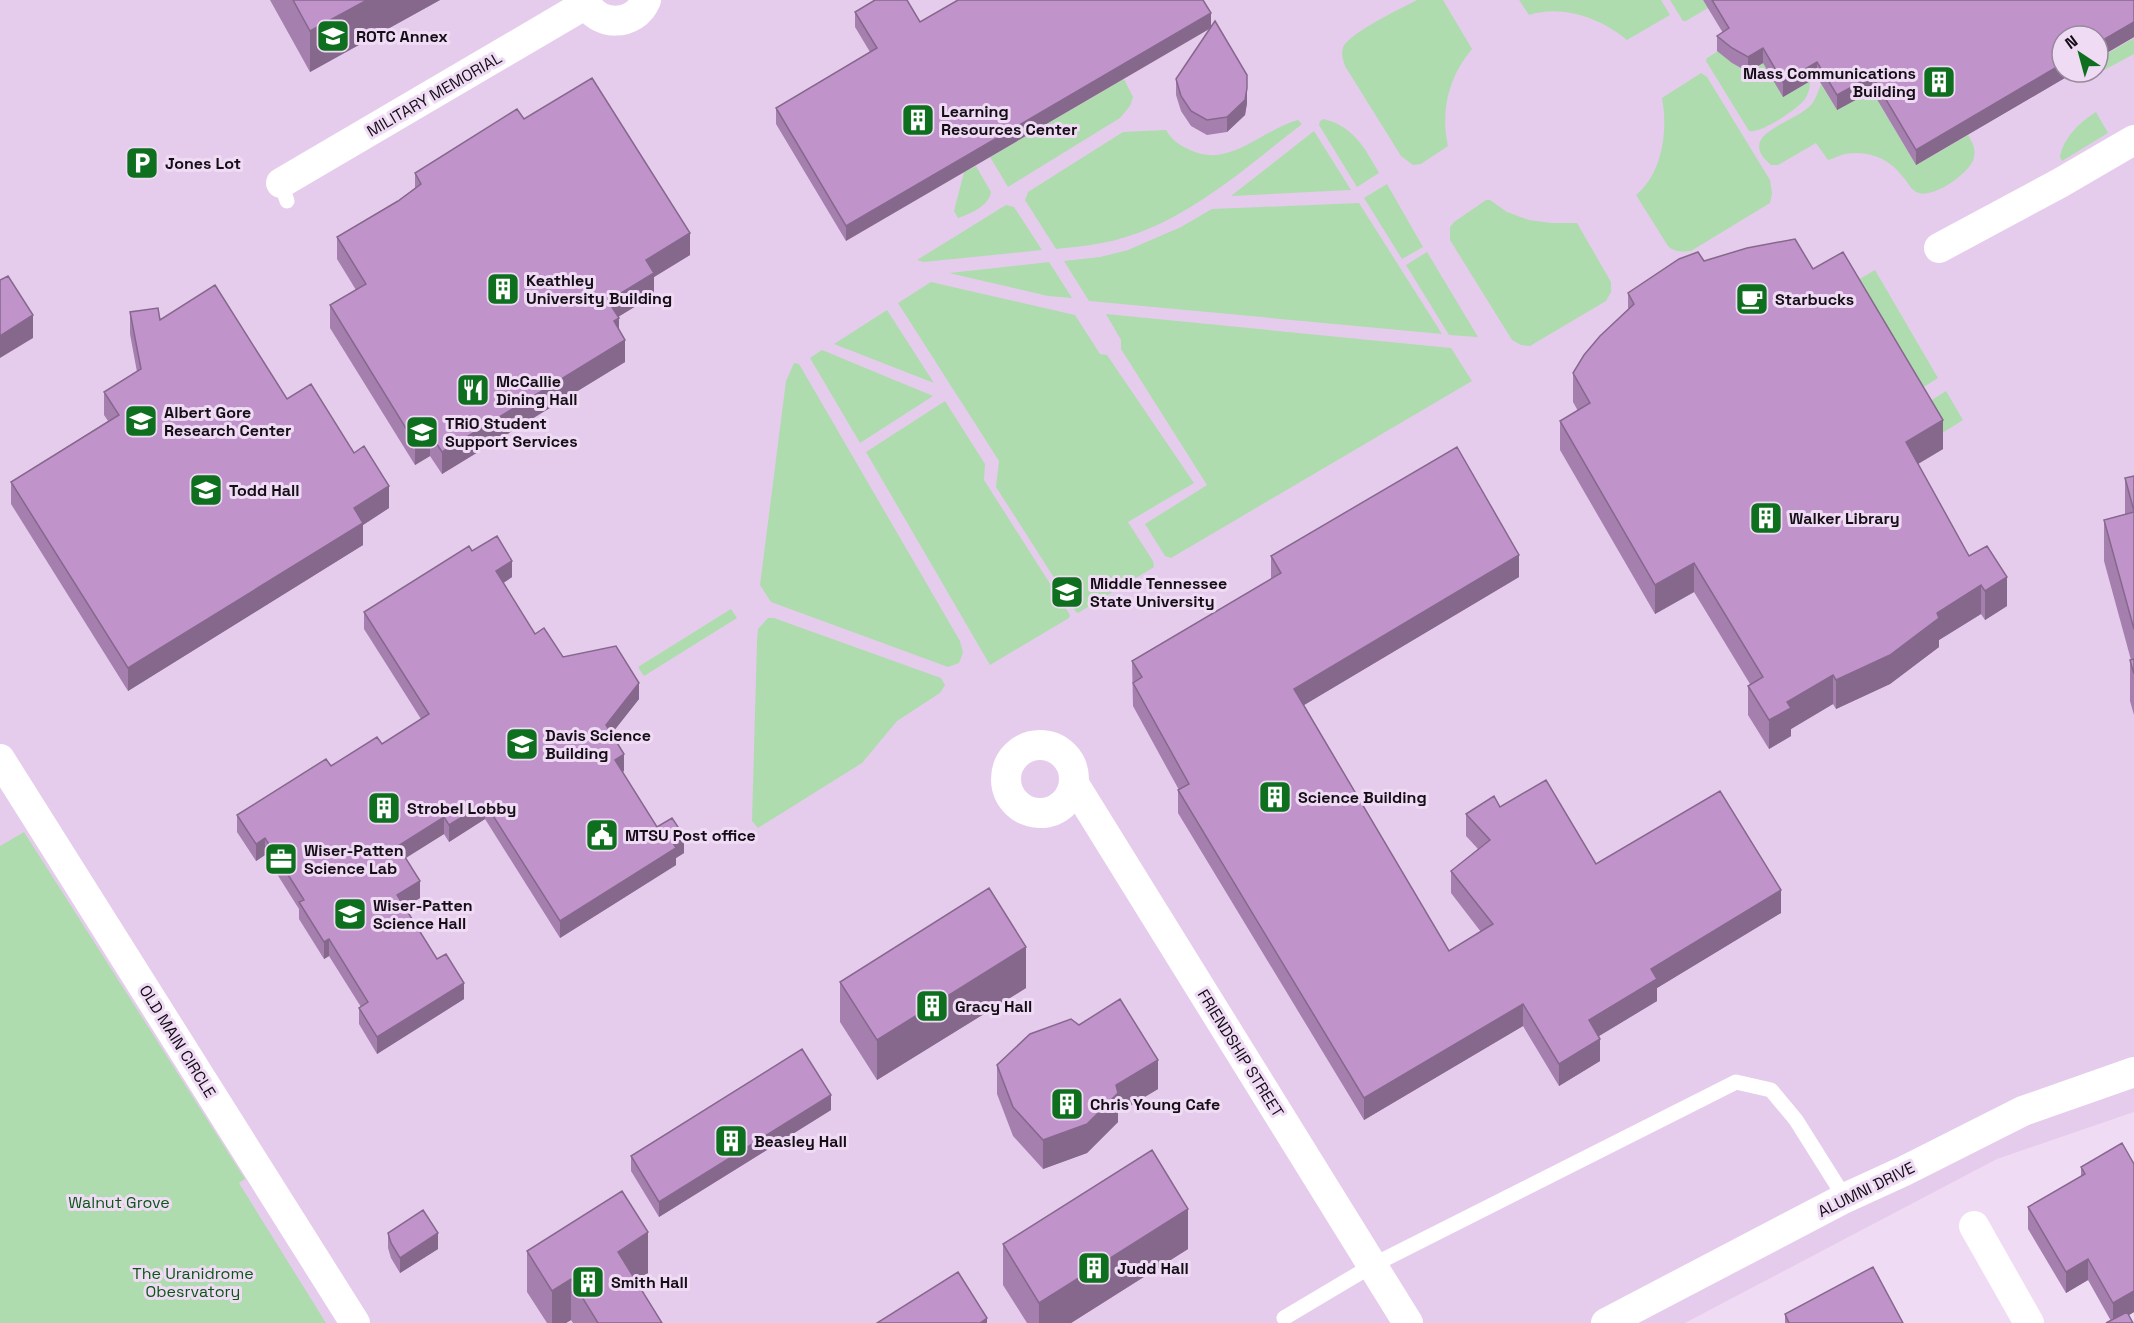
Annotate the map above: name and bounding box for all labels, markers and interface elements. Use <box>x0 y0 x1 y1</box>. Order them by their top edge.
school or university icon: ROTC Annex <box>315 18 351 54</box>
north arrow <box>2050 24 2110 84</box>
place label: ROTC Annex <box>356 26 448 47</box>
text: N <box>2061 31 2082 54</box>
street label: MILITARY MEMORIAL <box>363 47 506 142</box>
place label: Mass Communications Building <box>1743 63 1916 102</box>
building icon: Mass Communications Building <box>1921 64 1957 100</box>
place label: Learning Resources Center <box>941 101 1077 140</box>
building icon: Learning Resources Center <box>900 102 936 138</box>
parking icon: Jones Lot <box>124 145 160 181</box>
place label: Jones Lot <box>165 153 241 174</box>
place label: Keathley University Building <box>526 270 672 309</box>
building icon: Keathley University Building <box>485 271 521 307</box>
cafe icon: Starbucks <box>1734 281 1770 317</box>
place label: Starbucks <box>1775 289 1854 310</box>
place label: McCallie Dining Hall <box>496 371 577 410</box>
restaurant icon: McCallie Dining Hall <box>455 372 491 408</box>
place label: Albert Gore Research Center <box>164 402 291 441</box>
school or university icon: Albert Gore Research Center <box>123 403 159 439</box>
place label: TRiO Student Support Services <box>445 413 578 452</box>
school or university icon: TRiO Student Support Services <box>404 414 440 450</box>
school or university icon: Todd Hall <box>188 472 224 508</box>
place label: Todd Hall <box>229 480 299 501</box>
building icon: Walker Library <box>1748 500 1784 536</box>
place label: Walker Library <box>1789 508 1900 529</box>
place label: Middle Tennessee State University <box>1090 573 1227 612</box>
school or university icon: Middle Tennessee State University <box>1049 574 1085 610</box>
place label: Davis Science Building <box>545 725 651 764</box>
school or university icon: Davis Science Building <box>504 726 540 762</box>
building icon: Science Building <box>1257 779 1293 815</box>
place label: Science Building <box>1298 787 1427 808</box>
building icon: Strobel Lobby <box>366 790 402 826</box>
place label: Strobel Lobby <box>407 798 516 819</box>
public building icon: MTSU Post office <box>584 817 620 853</box>
place label: MTSU Post office <box>625 825 756 846</box>
place label: Wiser-Patten Science Lab <box>304 840 404 879</box>
office icon: Wiser-Patten Science Lab <box>263 841 299 877</box>
place label: Wiser-Patten Science Hall <box>373 895 473 934</box>
school or university icon: Wiser-Patten Science Hall <box>332 896 368 932</box>
street label: OLD MAIN CIRCLE <box>134 981 221 1102</box>
street label: FRIENDSHIP STREET <box>1193 985 1288 1121</box>
building icon: Gracy Hall <box>914 988 950 1024</box>
place label: Gracy Hall <box>955 996 1032 1017</box>
building icon: Chris Young Cafe <box>1049 1086 1085 1122</box>
place label: Chris Young Cafe <box>1090 1094 1220 1115</box>
building icon: Beasley Hall <box>713 1123 749 1159</box>
place label: Beasley Hall <box>754 1131 847 1152</box>
street label: ALUMNI DRIVE <box>1814 1157 1918 1222</box>
park label: Walnut Grove <box>68 1192 170 1213</box>
building icon: Judd Hall <box>1076 1250 1112 1286</box>
place label: Judd Hall <box>1117 1258 1189 1279</box>
park label: The Uranidrome Obesrvatory <box>132 1263 254 1302</box>
building icon: Smith Hall <box>570 1264 606 1300</box>
place label: Smith Hall <box>611 1272 688 1293</box>

